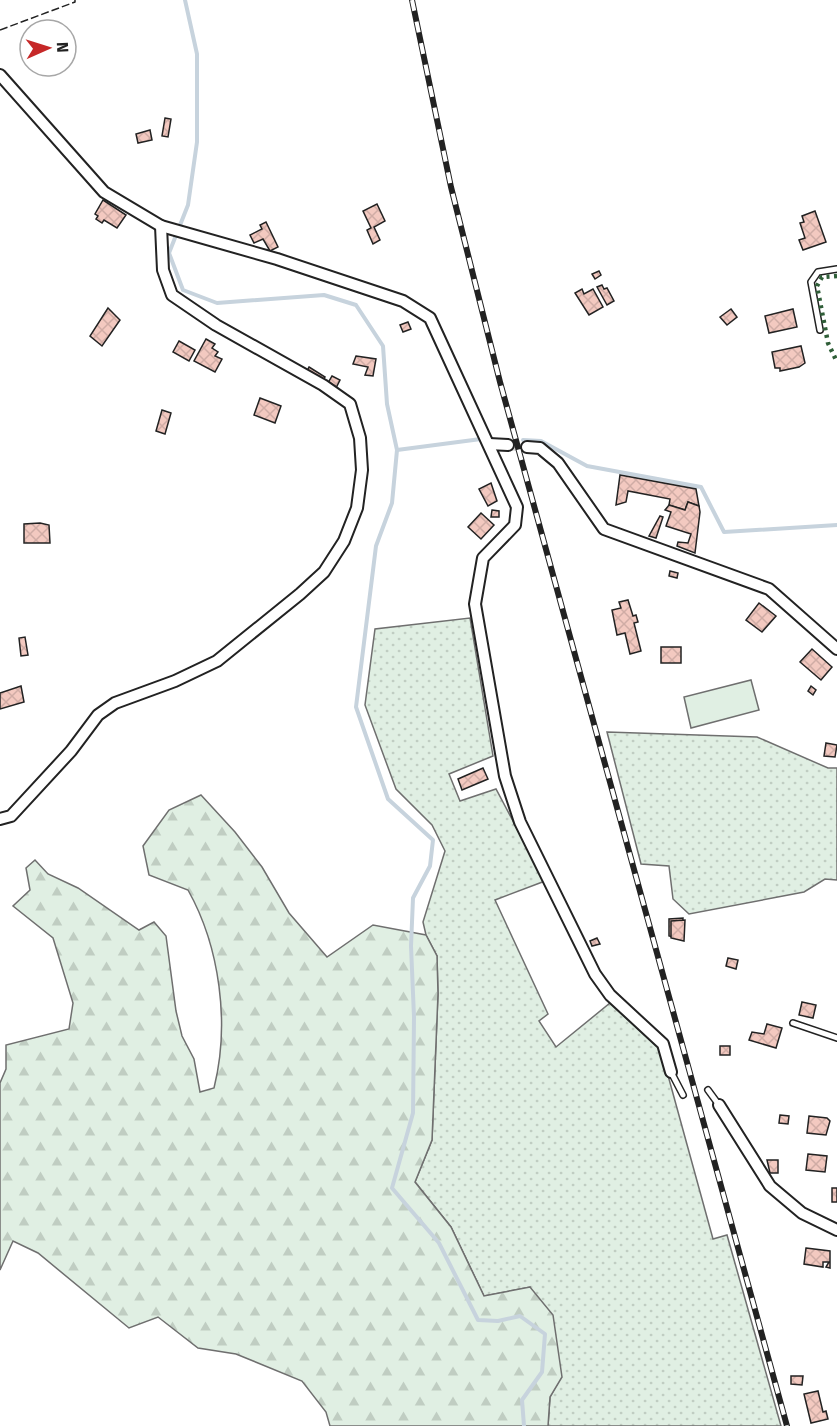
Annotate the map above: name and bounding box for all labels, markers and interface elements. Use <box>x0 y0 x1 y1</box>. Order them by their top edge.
north arrow <box>18 18 78 78</box>
text: N <box>53 41 72 53</box>

